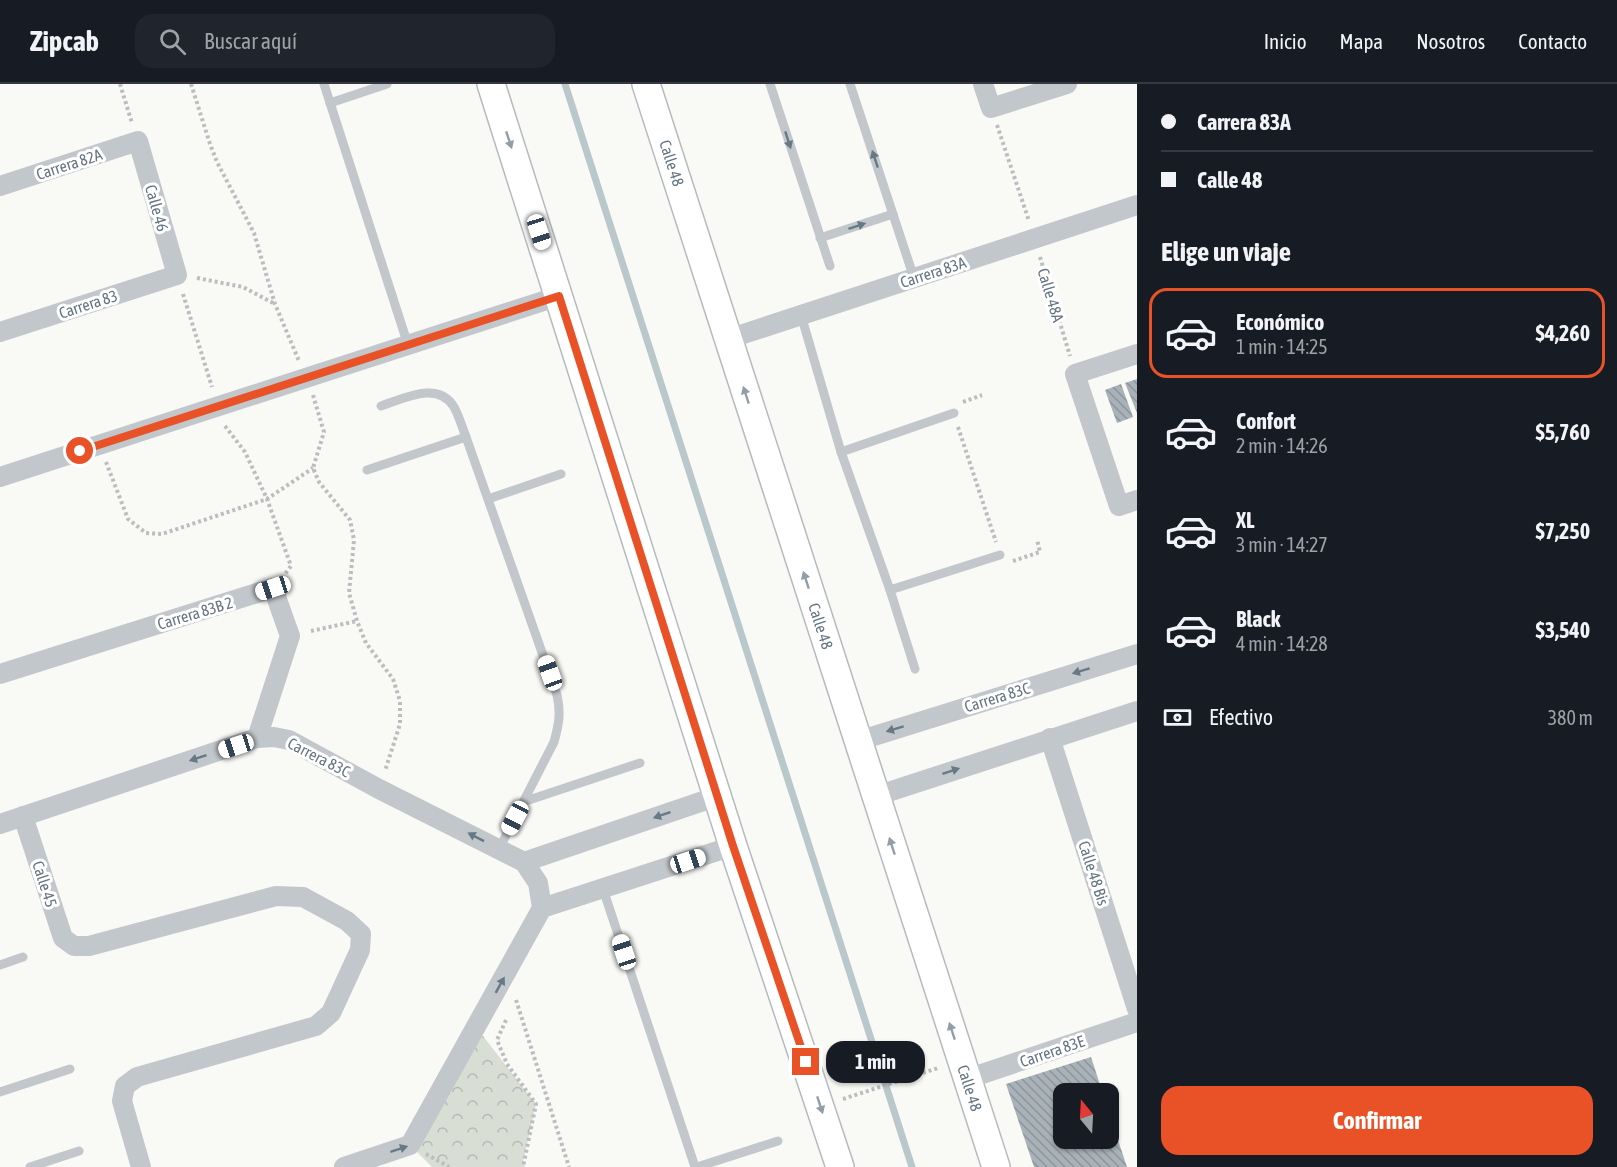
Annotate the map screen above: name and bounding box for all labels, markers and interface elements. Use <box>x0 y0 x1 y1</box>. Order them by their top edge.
search box <box>135 14 555 68</box>
text: Zipcab <box>30 25 99 57</box>
icon: search <box>156 25 189 58</box>
text: Buscar aquí <box>204 28 297 54</box>
text: Inicio <box>1264 29 1307 53</box>
text: Mapa <box>1340 29 1383 53</box>
text: Nosotros <box>1416 29 1485 53</box>
text: Contacto <box>1518 29 1587 53</box>
text: Carrera 83A <box>1197 109 1291 135</box>
one-way arrow <box>505 131 514 149</box>
one-way arrow <box>784 131 793 149</box>
street label: Calle 48 <box>656 138 688 188</box>
street label: Carrera 82A <box>34 145 104 183</box>
one-way arrow <box>869 150 879 168</box>
text: Calle 48 <box>1197 167 1262 193</box>
street label: Calle 46 <box>142 183 172 233</box>
car <box>525 212 553 252</box>
one-way arrow <box>848 221 866 230</box>
text: Elige un viaje <box>1161 236 1291 267</box>
street label: Carrera 83A <box>898 253 968 291</box>
street label: Calle 48A <box>1034 266 1068 324</box>
street label: Carrera 83 <box>56 286 120 322</box>
icon: car <box>1164 306 1218 360</box>
text: Económico <box>1236 309 1324 335</box>
text: $4,260 <box>1535 320 1590 346</box>
text: 1 min · 14:25 <box>1236 335 1328 358</box>
one-way arrow <box>741 386 751 404</box>
icon: car <box>1164 405 1218 459</box>
text: Confort <box>1236 408 1296 434</box>
text: $5,760 <box>1535 419 1590 445</box>
text: 2 min · 14:26 <box>1236 434 1328 457</box>
route start <box>66 437 93 464</box>
icon: car <box>1164 504 1218 558</box>
text: XL <box>1236 507 1254 533</box>
text: $7,250 <box>1535 518 1590 544</box>
text: 3 min · 14:27 <box>1236 533 1328 556</box>
one-way arrow <box>801 571 810 589</box>
car <box>253 574 293 602</box>
street label: Carrera 83B 2 <box>155 593 235 633</box>
street label: Calle 48 <box>805 601 837 651</box>
icon: car <box>1164 603 1218 657</box>
text: Black <box>1236 606 1280 632</box>
text: $3,540 <box>1535 617 1590 643</box>
text: 4 min · 14:28 <box>1236 632 1328 655</box>
car <box>535 653 565 693</box>
one-way arrow <box>1072 667 1090 677</box>
street label: Carrera 83C <box>962 679 1032 715</box>
icon: cash <box>1161 701 1194 734</box>
text: Efectivo <box>1209 704 1273 730</box>
text: 380 m <box>1548 706 1593 729</box>
one-way arrow <box>886 725 904 734</box>
car <box>216 732 256 760</box>
street label: Carrera 83C <box>285 734 353 780</box>
one-way arrow <box>189 754 207 763</box>
one-way arrow <box>942 766 960 775</box>
car <box>499 798 531 838</box>
one-way arrow <box>653 810 671 820</box>
one-way arrow <box>467 833 485 843</box>
one-way arrow <box>887 837 896 855</box>
street label: Calle 48 Bis <box>1075 839 1113 908</box>
car <box>668 847 708 875</box>
street label: Calle 45 <box>29 859 61 909</box>
car <box>610 932 638 972</box>
one-way arrow <box>495 976 505 993</box>
one-way arrow <box>947 1022 956 1040</box>
street label: Carrera 83E <box>1017 1031 1087 1070</box>
callout: 1 min <box>827 1041 926 1083</box>
route end <box>792 1048 819 1075</box>
text: 1 min <box>855 1050 896 1073</box>
street label: Calle 48 <box>954 1063 986 1113</box>
north arrow <box>1053 1083 1119 1149</box>
map controls <box>1053 1083 1119 1149</box>
button: Confirmar <box>1161 1086 1593 1155</box>
one-way arrow <box>816 1096 825 1114</box>
one-way arrow <box>390 1143 408 1153</box>

